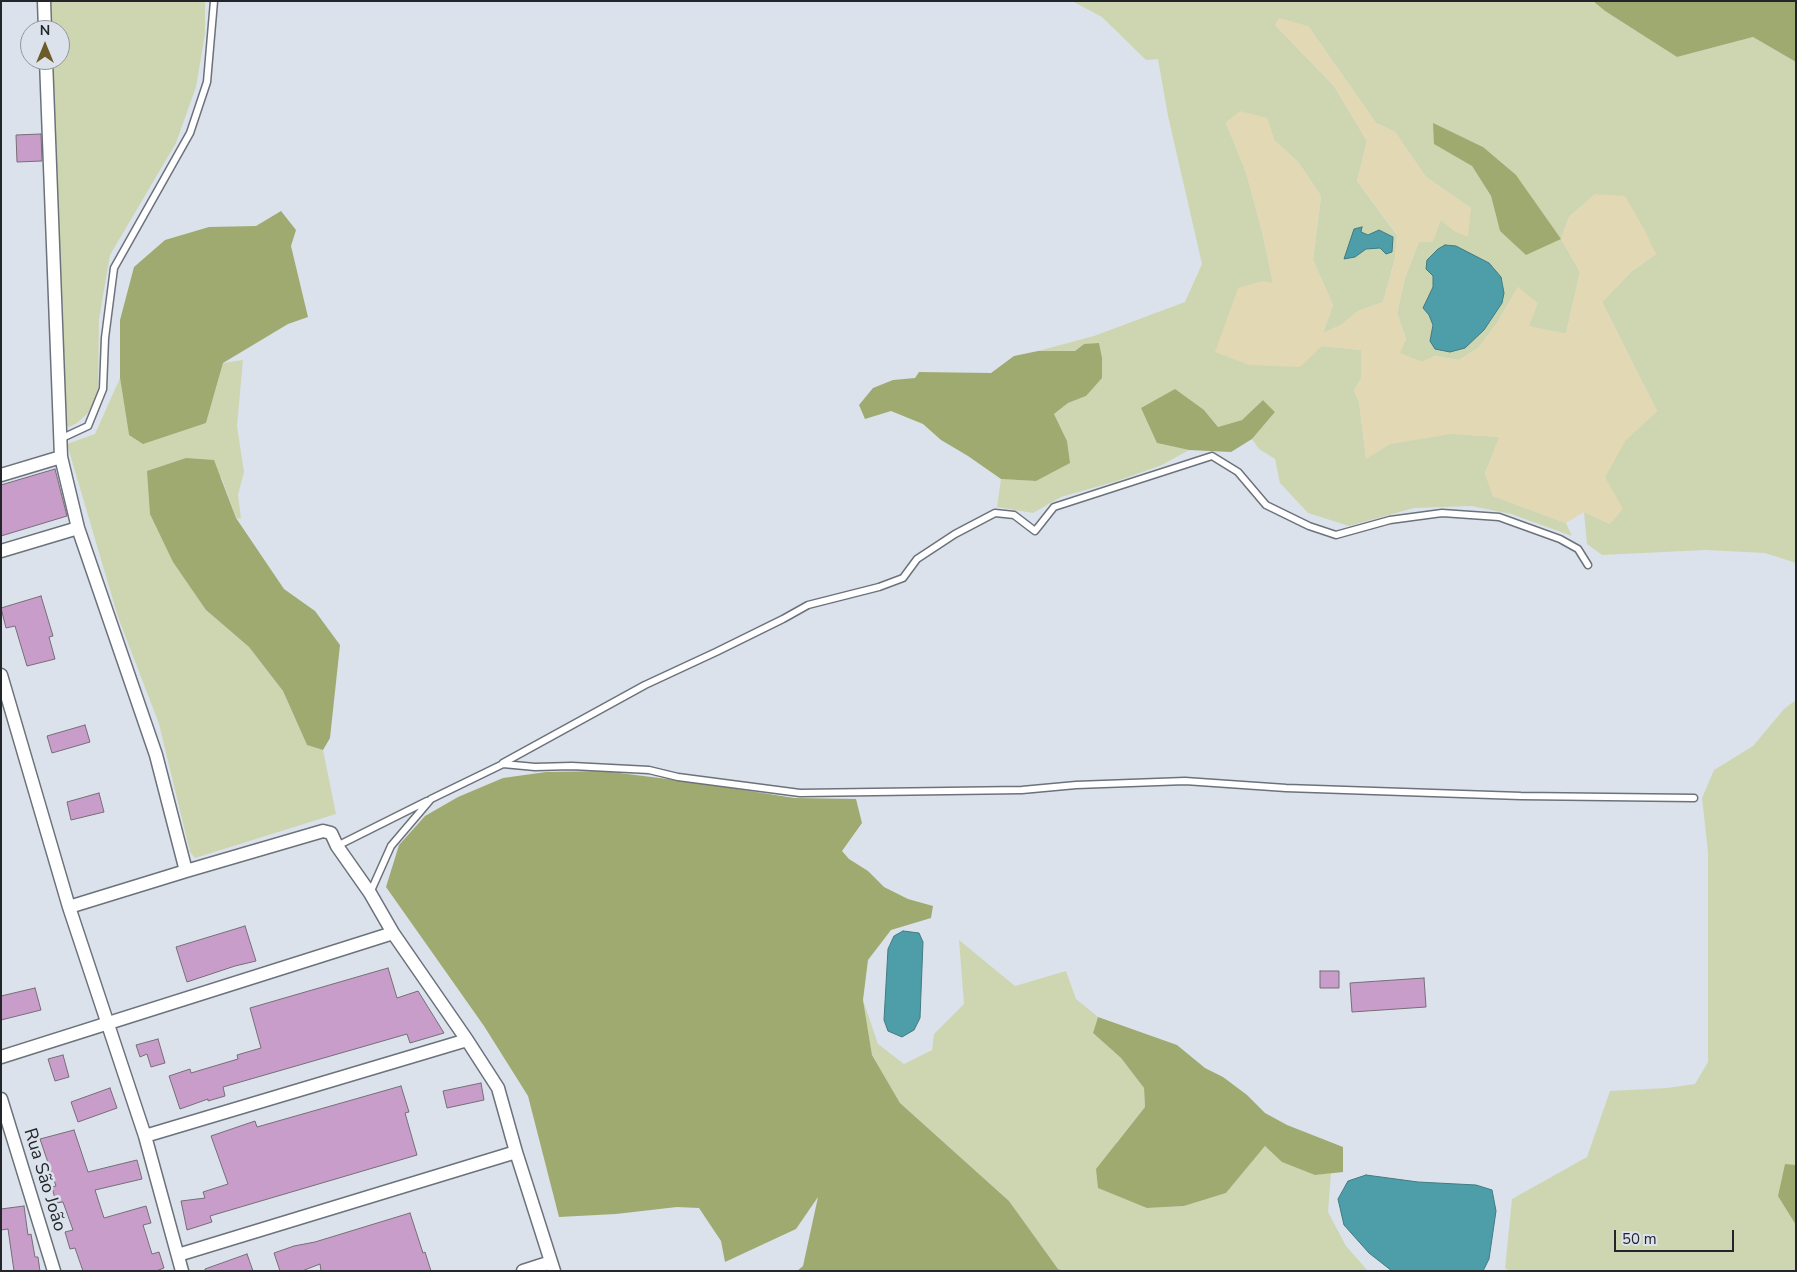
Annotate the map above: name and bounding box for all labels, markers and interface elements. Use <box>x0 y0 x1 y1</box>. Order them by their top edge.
north arrow <box>20 20 70 70</box>
text: N <box>40 21 50 40</box>
street label: Rua São João <box>18 1126 70 1234</box>
scale bar <box>1617 1220 1737 1252</box>
text: 50 m <box>1622 1229 1657 1249</box>

